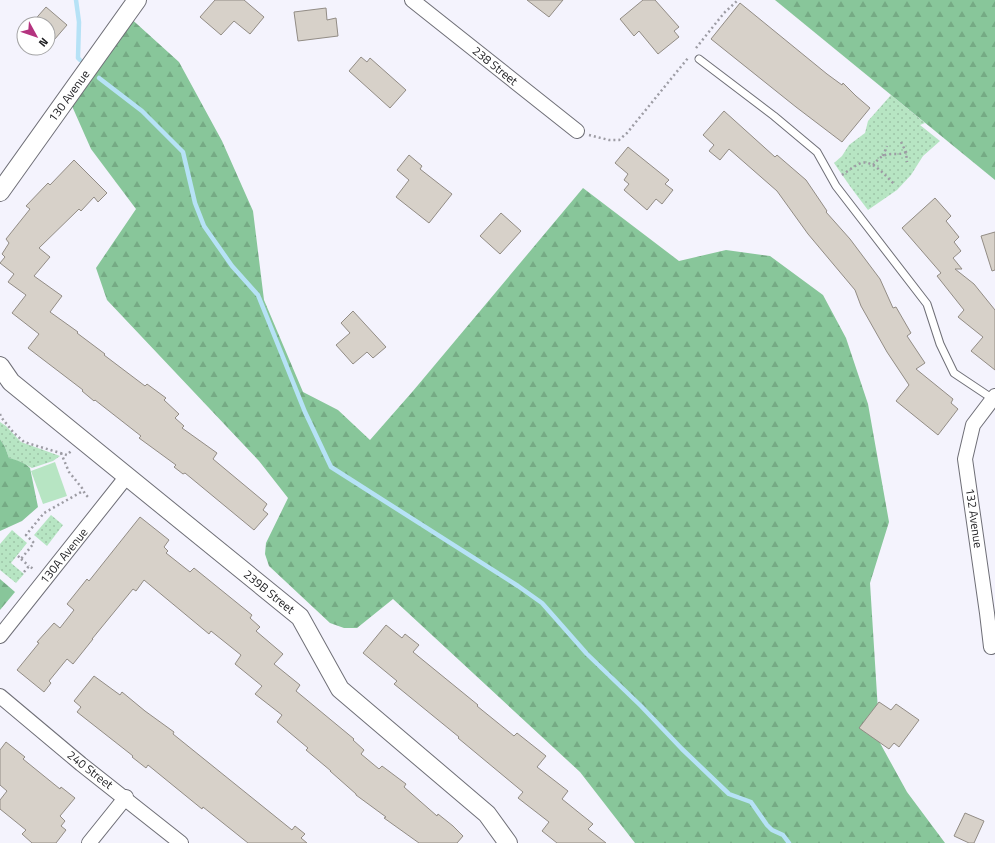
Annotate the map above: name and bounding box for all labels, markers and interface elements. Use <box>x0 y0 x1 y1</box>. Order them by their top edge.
north arrow <box>16 16 56 56</box>
text: N <box>35 34 52 50</box>
street label: 238 Street <box>468 41 523 90</box>
street label: 130 Avenue <box>43 66 94 126</box>
street label: 132 Avenue <box>961 487 988 549</box>
street label: 130A Avenue <box>35 523 92 588</box>
street label: 239B Street <box>240 565 300 619</box>
street label: 240 Street <box>63 746 118 794</box>

